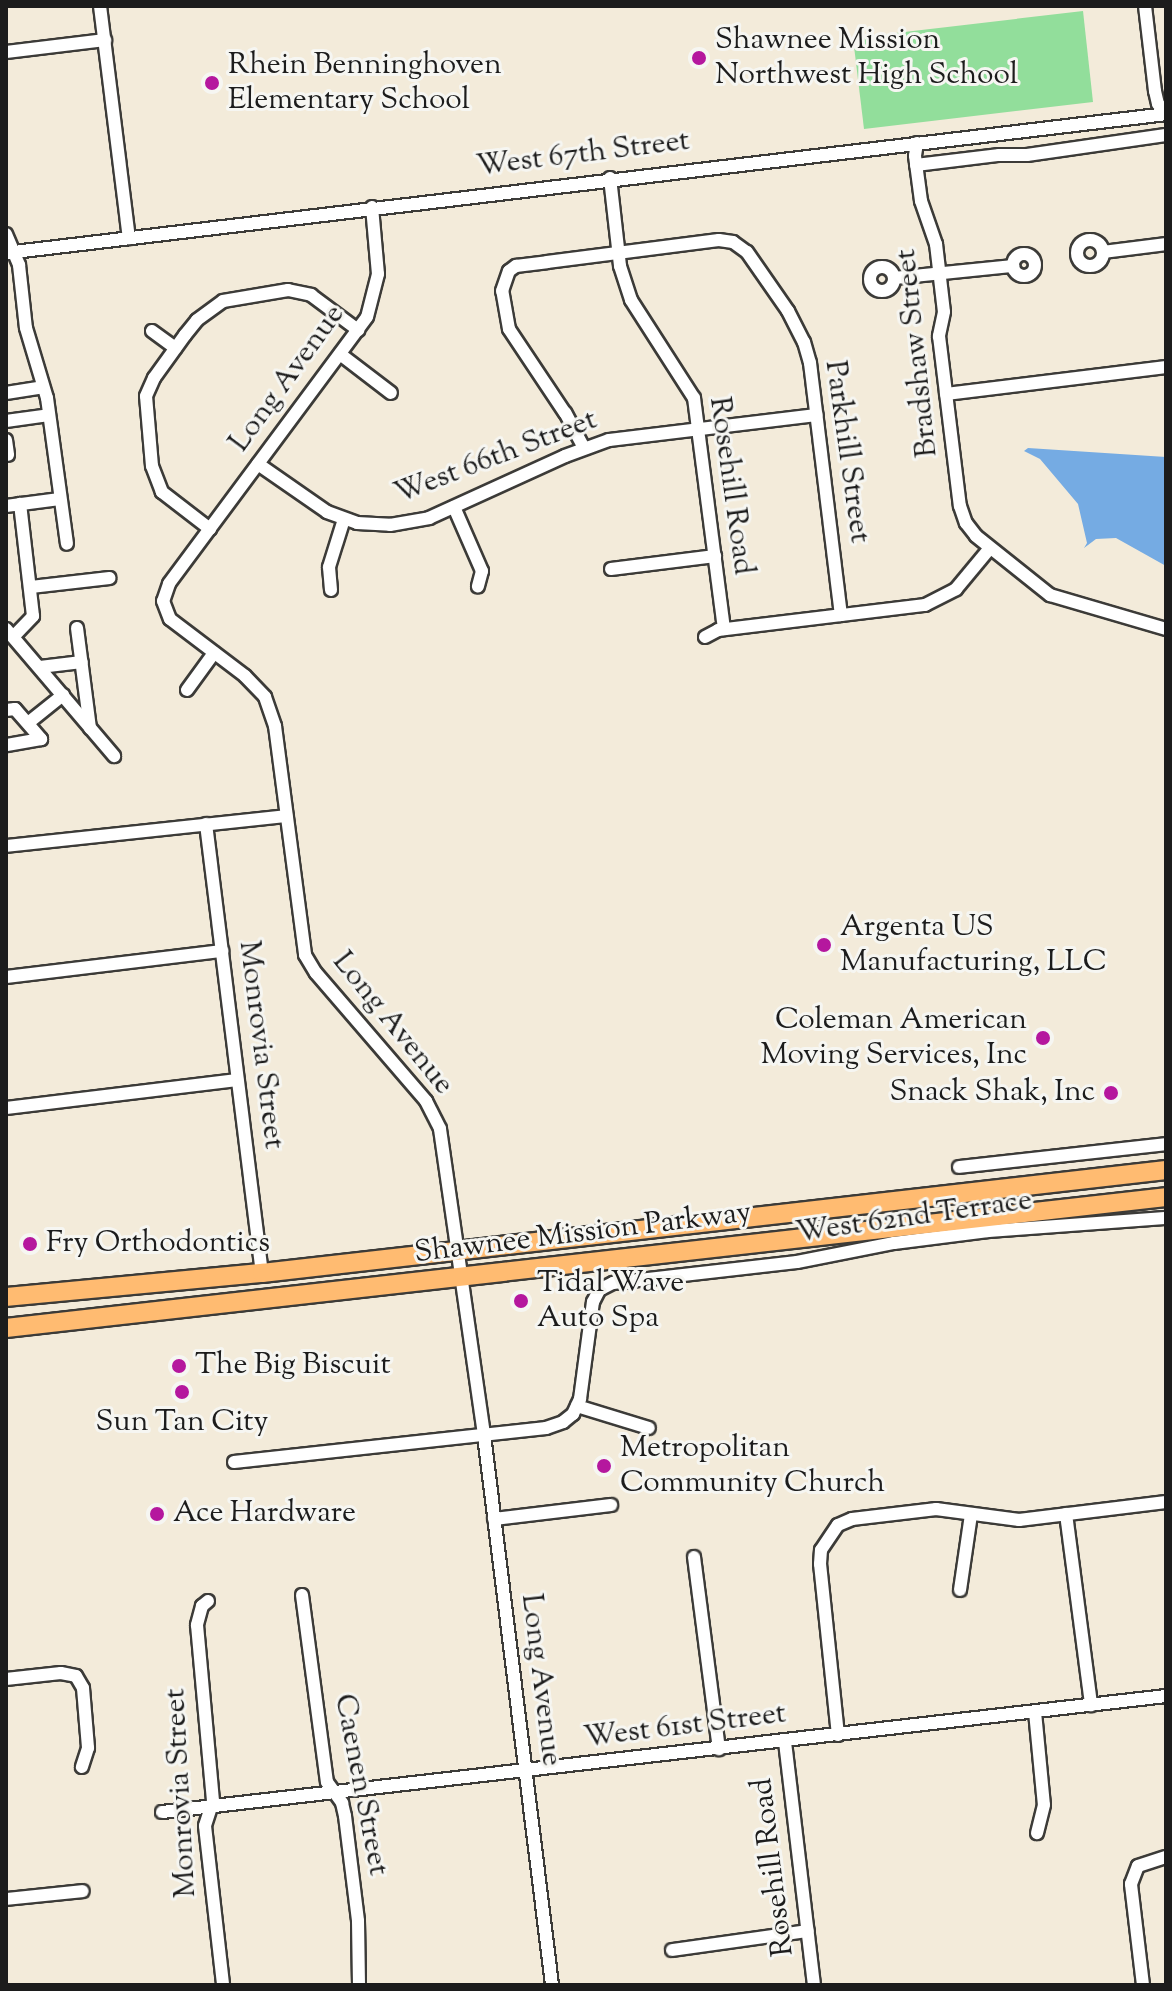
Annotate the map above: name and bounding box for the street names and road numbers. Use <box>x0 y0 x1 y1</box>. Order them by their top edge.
street label: West 67th Street <box>474 124 692 186</box>
street label: Bradshaw Street <box>889 247 947 459</box>
street label: Long Avenue <box>223 298 353 460</box>
street label: Parkhill Street <box>815 358 877 546</box>
street label: Rosehill Road <box>700 395 760 577</box>
street label: West 66th Street <box>390 403 602 513</box>
street label: Monrovia Street <box>229 939 291 1151</box>
street label: Long Avenue <box>324 945 460 1103</box>
street label: West 62nd Terrace <box>794 1184 1034 1252</box>
street label: Shawnee Mission Parkway <box>412 1195 754 1273</box>
street label: Long Avenue <box>512 1592 568 1768</box>
street label: Monrovia Street <box>159 1687 205 1899</box>
street label: Caenen Street <box>325 1691 395 1879</box>
street label: West 61st Street <box>582 1697 788 1757</box>
street label: Rosehill Road <box>745 1776 803 1958</box>

